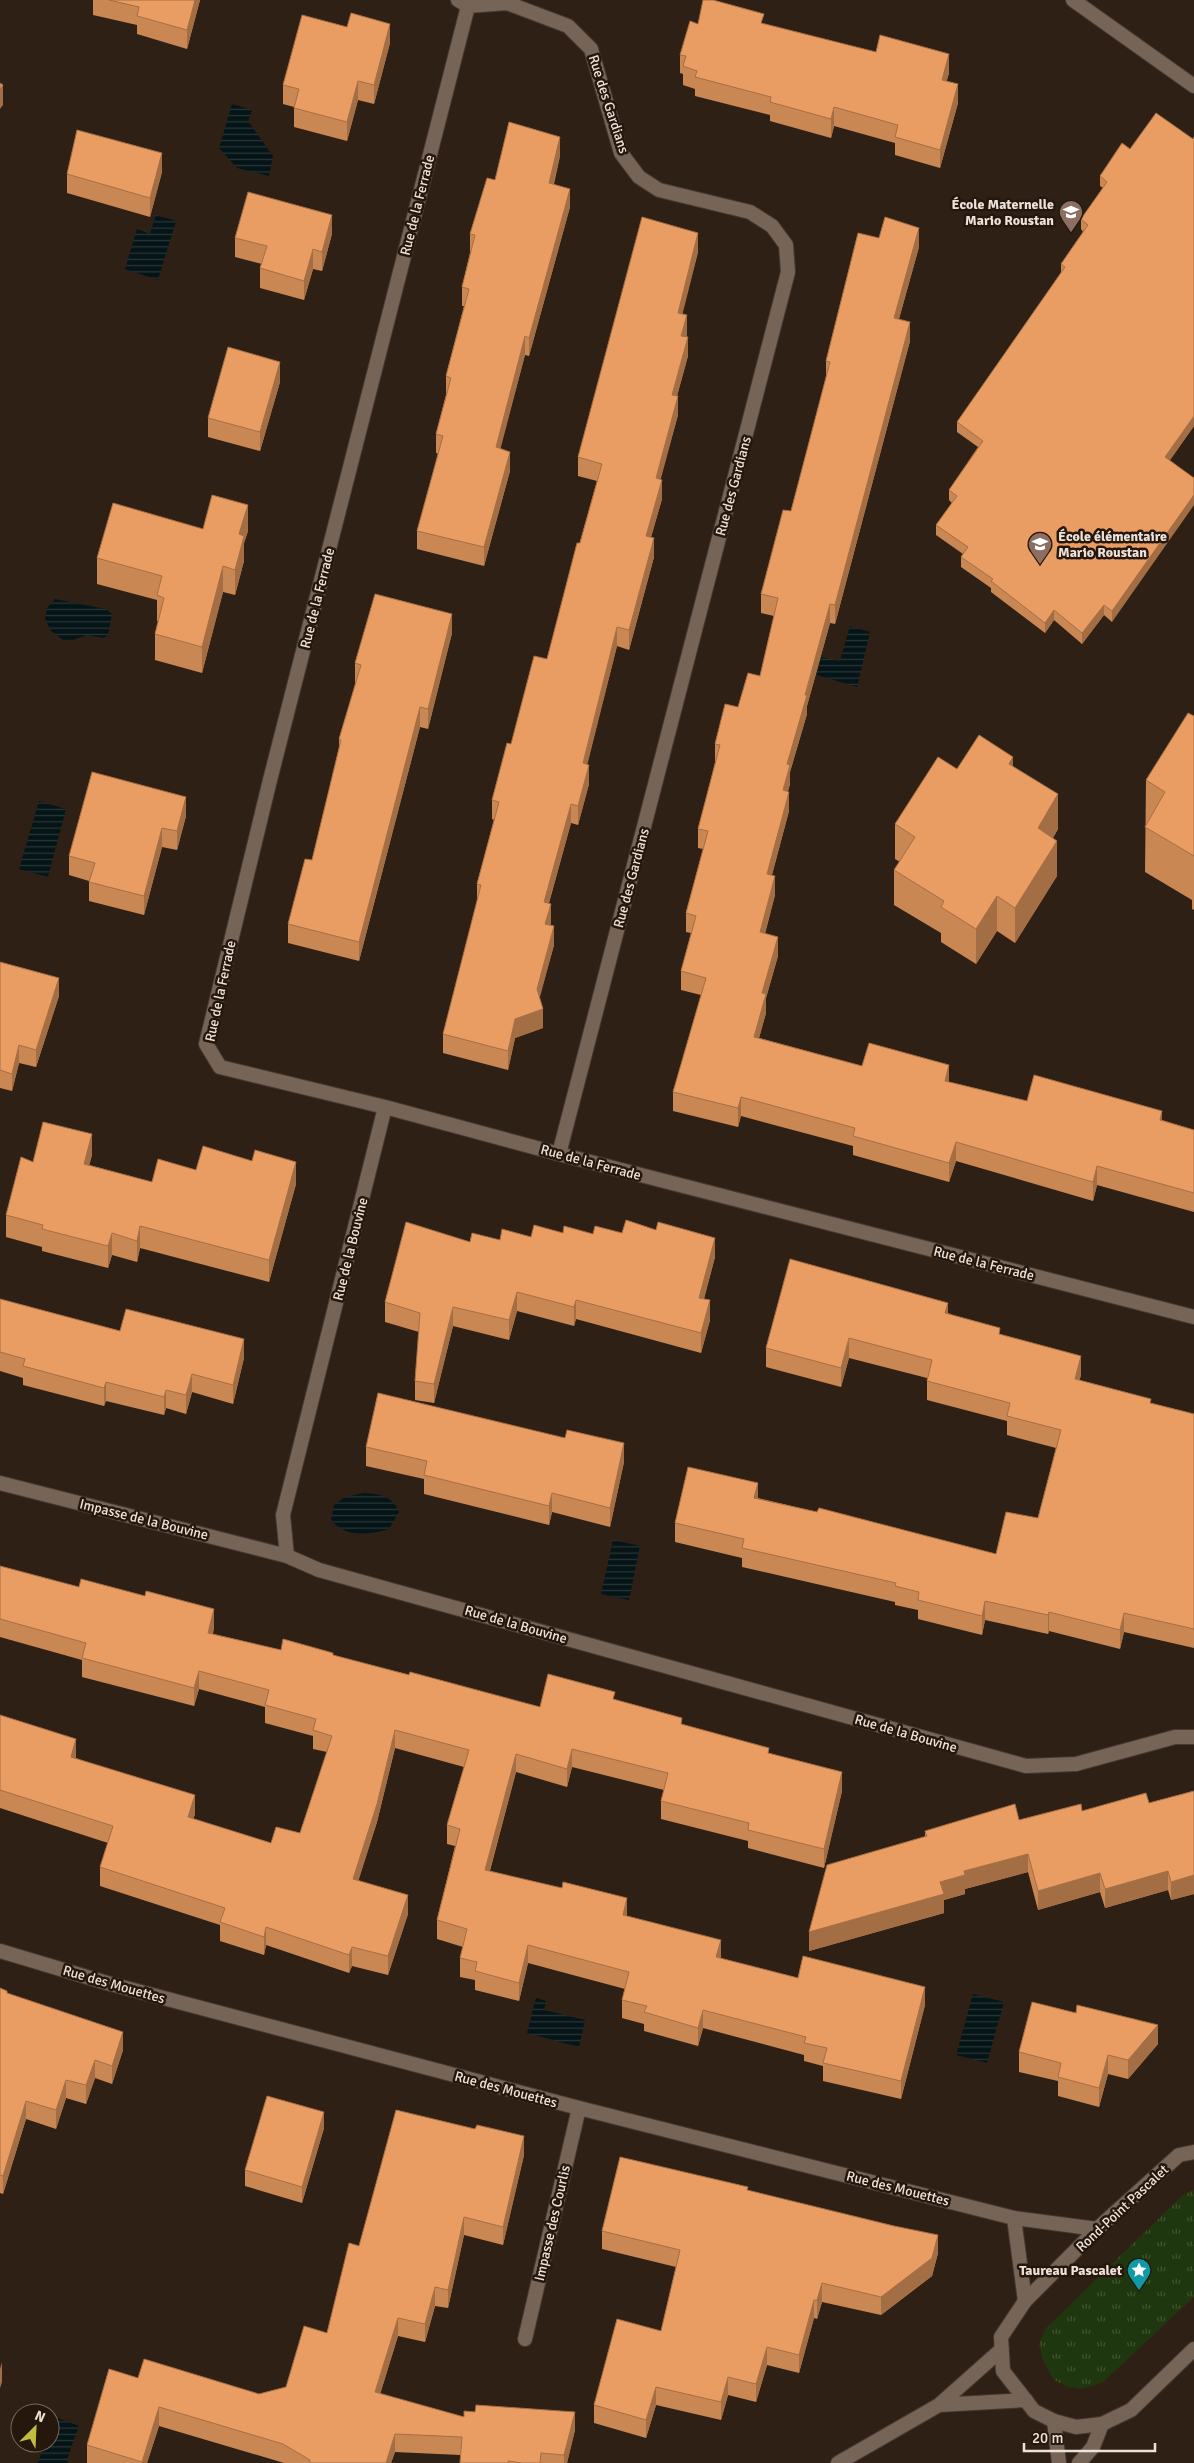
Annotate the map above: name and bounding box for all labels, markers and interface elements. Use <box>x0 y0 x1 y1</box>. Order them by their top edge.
street label: Rue des Gardians <box>585 53 632 156</box>
street label: Rue de la Ferrade <box>397 153 438 257</box>
place label: École Maternelle Mario Roustan <box>952 196 1054 229</box>
school or university icon: École Maternelle Mario Roustan <box>1058 199 1084 233</box>
street label: Rue des Gardians <box>712 434 755 538</box>
place label: École élémentaire Mario Roustan <box>1058 528 1167 561</box>
school or university icon: École élémentaire Mario Roustan <box>1027 531 1053 565</box>
street label: Rue de la Ferrade <box>297 546 338 650</box>
street label: Rue des Gardians <box>610 826 653 930</box>
street label: Rue de la Ferrade <box>201 939 240 1043</box>
street label: Rue de la Ferrade <box>539 1141 643 1184</box>
street label: Rue de la Bouvine <box>329 1196 372 1302</box>
street label: Rue de la Ferrade <box>932 1243 1036 1284</box>
street label: Impasse de la Bouvine <box>78 1495 210 1544</box>
street label: Rue de la Bouvine <box>463 1602 569 1647</box>
street label: Rue de la Bouvine <box>853 1711 959 1756</box>
street label: Rue des Mouettes <box>61 1962 167 2007</box>
street label: Rue des Mouettes <box>453 2068 559 2111</box>
street label: Rond-Point Pascalet <box>1073 2161 1172 2256</box>
street label: Impasse des Courlis <box>531 2164 574 2283</box>
street label: Rue des Mouettes <box>845 2167 951 2209</box>
place icon: Taureau Pascalet <box>1126 2257 1152 2291</box>
place label: Taureau Pascalet <box>1019 2262 1123 2279</box>
north arrow <box>10 2403 60 2453</box>
text: N <box>32 2407 48 2426</box>
scale bar <box>1024 2420 1155 2452</box>
text: 20 m <box>1032 2429 1063 2447</box>

